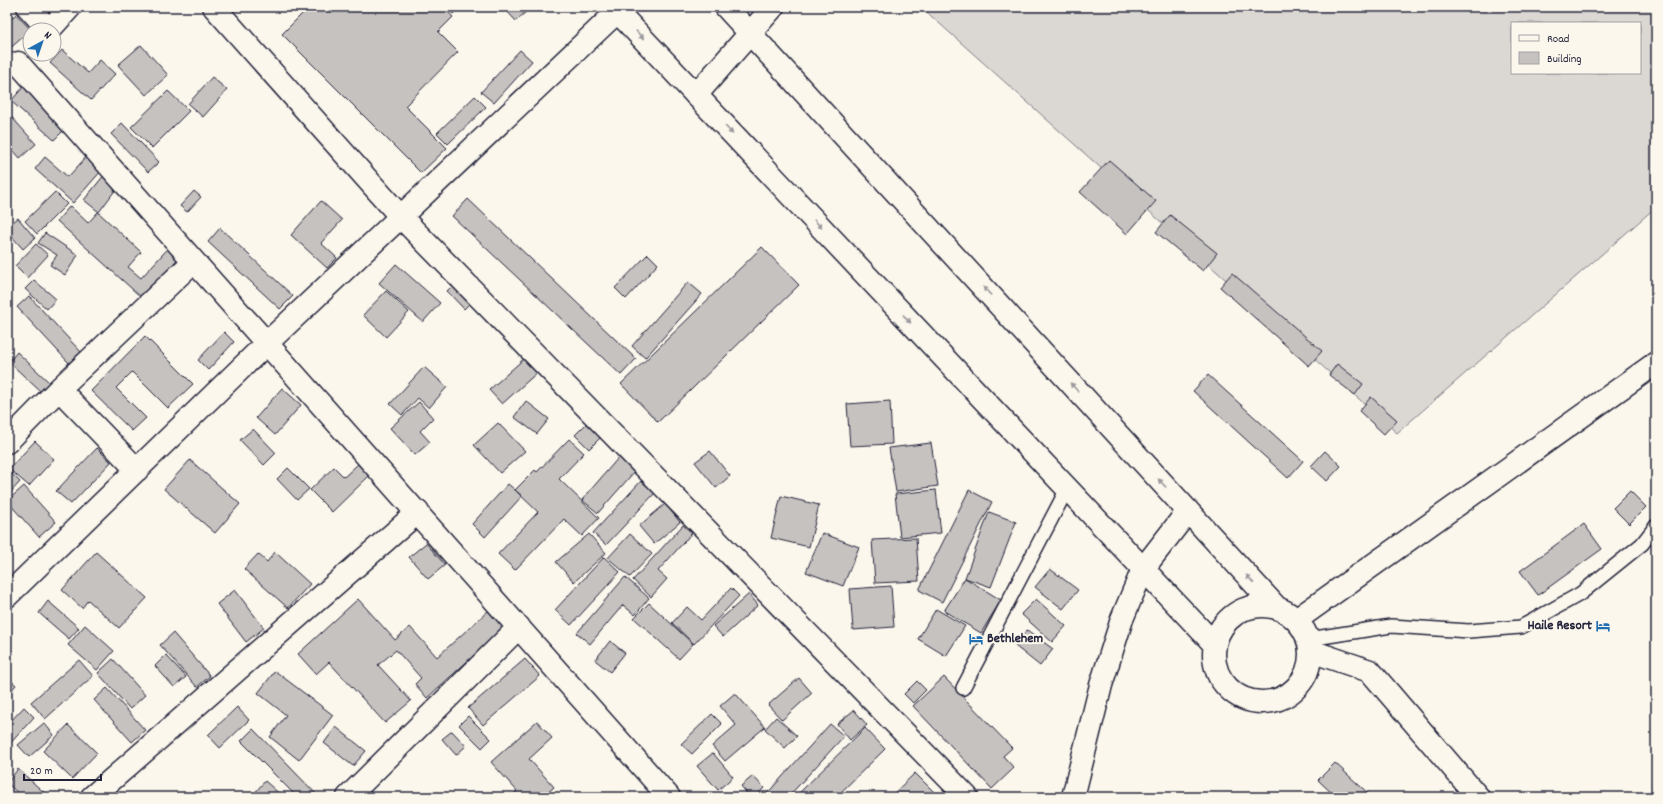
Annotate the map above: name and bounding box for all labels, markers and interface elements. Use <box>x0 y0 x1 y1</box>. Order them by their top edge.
north arrow <box>22 22 62 62</box>
legend <box>1511 22 1641 74</box>
text: N <box>40 28 55 44</box>
one-way arrow <box>635 30 645 40</box>
text: Road <box>1547 31 1569 48</box>
text: Building <box>1547 51 1582 68</box>
one-way arrow <box>724 125 734 135</box>
one-way arrow <box>813 220 822 229</box>
one-way arrow <box>982 286 991 296</box>
one-way arrow <box>903 314 912 324</box>
one-way arrow <box>1070 382 1079 392</box>
one-way arrow <box>1158 478 1167 488</box>
one-way arrow <box>1245 574 1255 584</box>
place label: Haile Resort <box>1528 616 1593 636</box>
hotel icon: Haile Resort <box>1595 618 1611 634</box>
place label: Bethlehem <box>987 629 1043 649</box>
hotel icon: Bethlehem <box>968 631 984 647</box>
scale bar <box>24 756 101 782</box>
text: 20 m <box>30 763 53 780</box>

